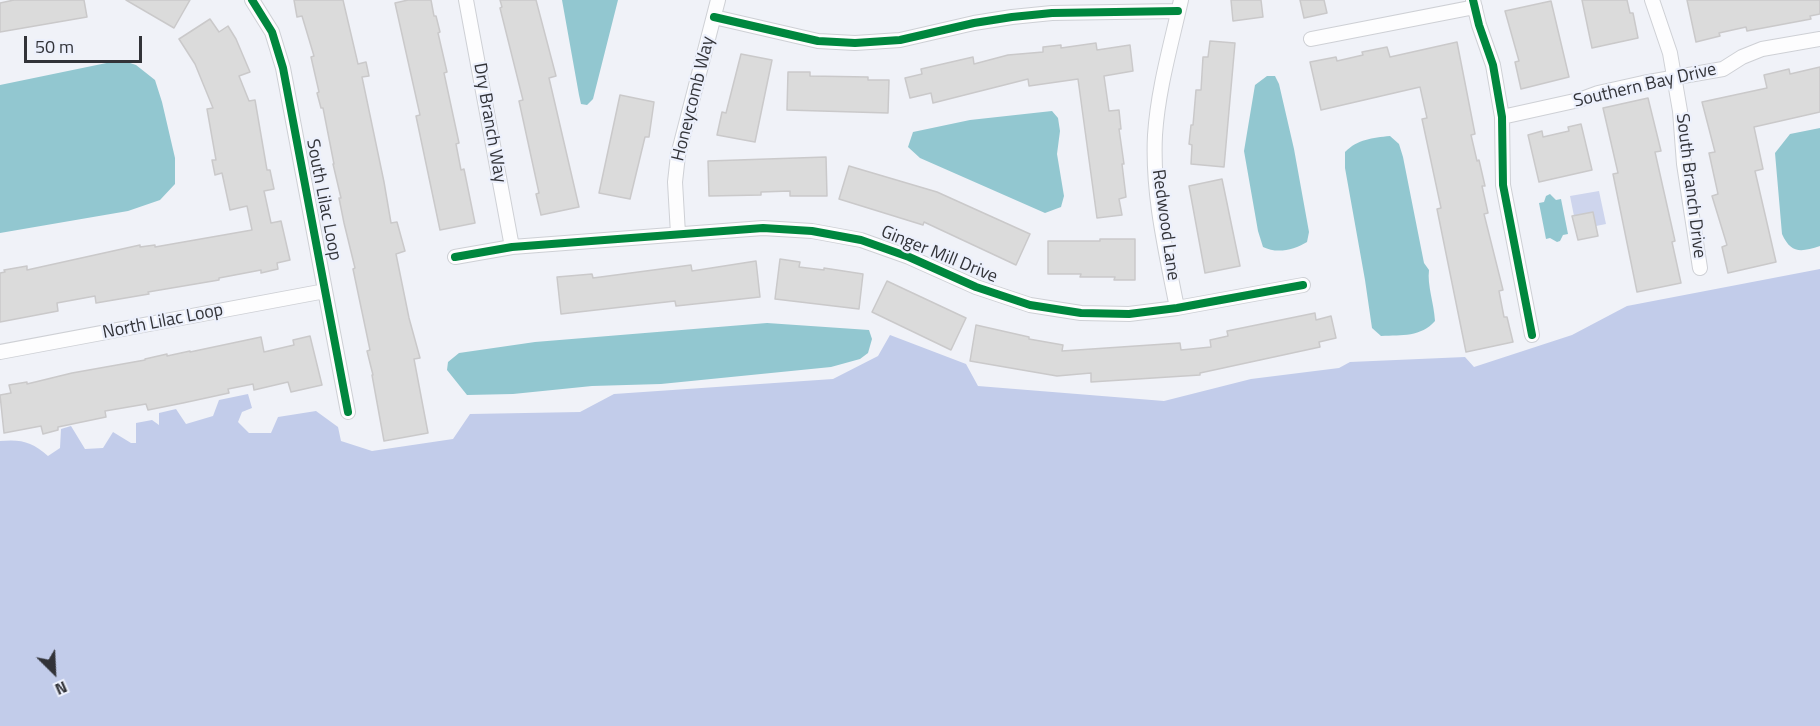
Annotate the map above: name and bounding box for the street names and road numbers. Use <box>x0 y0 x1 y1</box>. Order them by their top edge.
street label: Honeycomb Way <box>668 34 720 164</box>
street label: Southern Bay Drive <box>1572 59 1718 113</box>
street label: Dry Branch Way <box>468 61 510 185</box>
street label: South Branch Drive <box>1670 112 1710 260</box>
street label: South Lilac Loop <box>301 137 345 263</box>
street label: Redwood Lane <box>1147 168 1183 282</box>
street label: Ginger Mill Drive <box>878 222 1000 288</box>
street label: North Lilac Loop <box>101 300 225 344</box>

